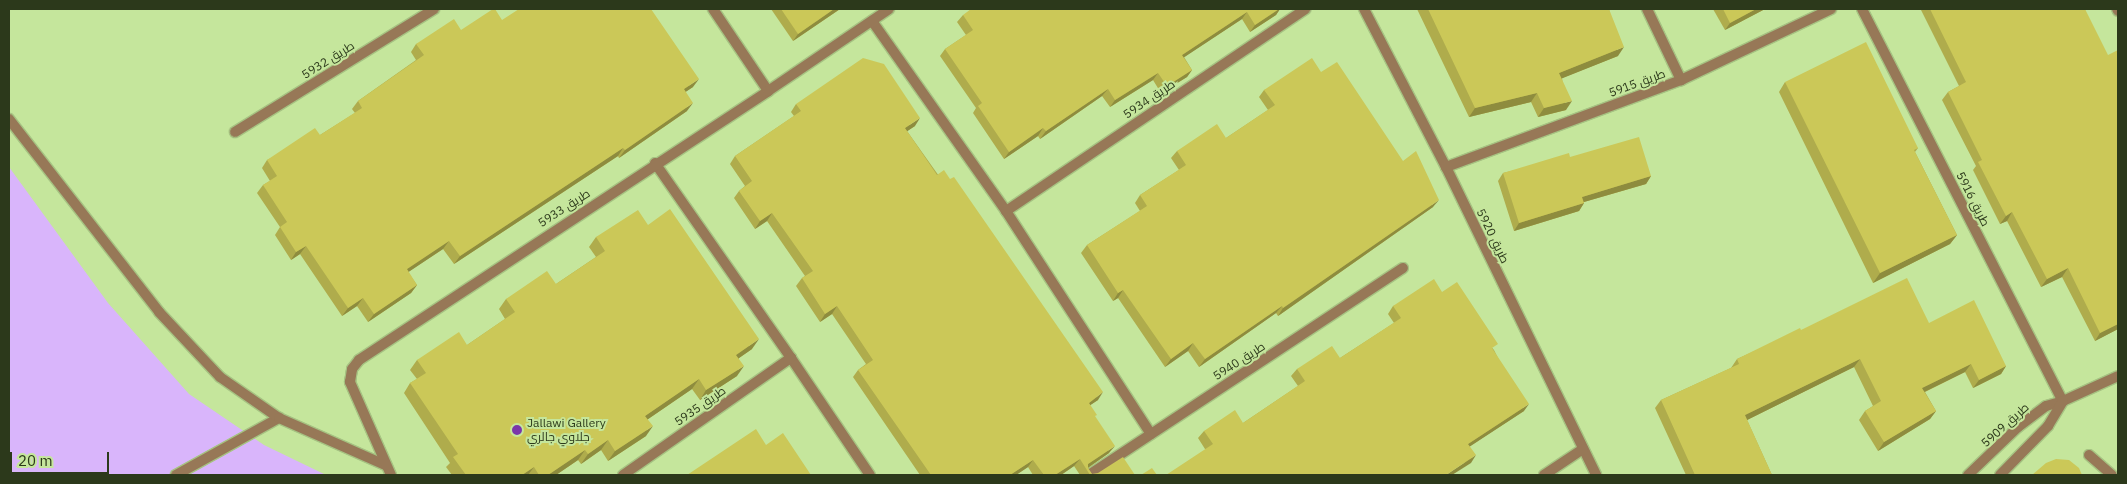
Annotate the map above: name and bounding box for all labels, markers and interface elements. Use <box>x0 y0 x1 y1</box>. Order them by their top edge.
street label: طريق 5932 <box>299 38 357 82</box>
street label: طريق 5915 <box>1607 66 1667 100</box>
street label: طريق 5934 <box>1120 77 1178 121</box>
street label: طريق 5916 <box>1953 169 1993 229</box>
street label: طريق 5933 <box>535 186 593 230</box>
street label: طريق 5920 <box>1474 206 1512 266</box>
street label: طريق 5940 <box>1210 339 1268 383</box>
street label: طريق 5935 <box>672 383 728 429</box>
street label: طريق 5909 <box>1978 400 2032 450</box>
place label: Jallawi Gallery جلاوي جالري <box>527 416 606 444</box>
marker: Jallawi Gallery جلاوي جالري <box>511 424 523 436</box>
scale bar <box>12 442 111 474</box>
text: 20 m <box>18 451 53 470</box>

